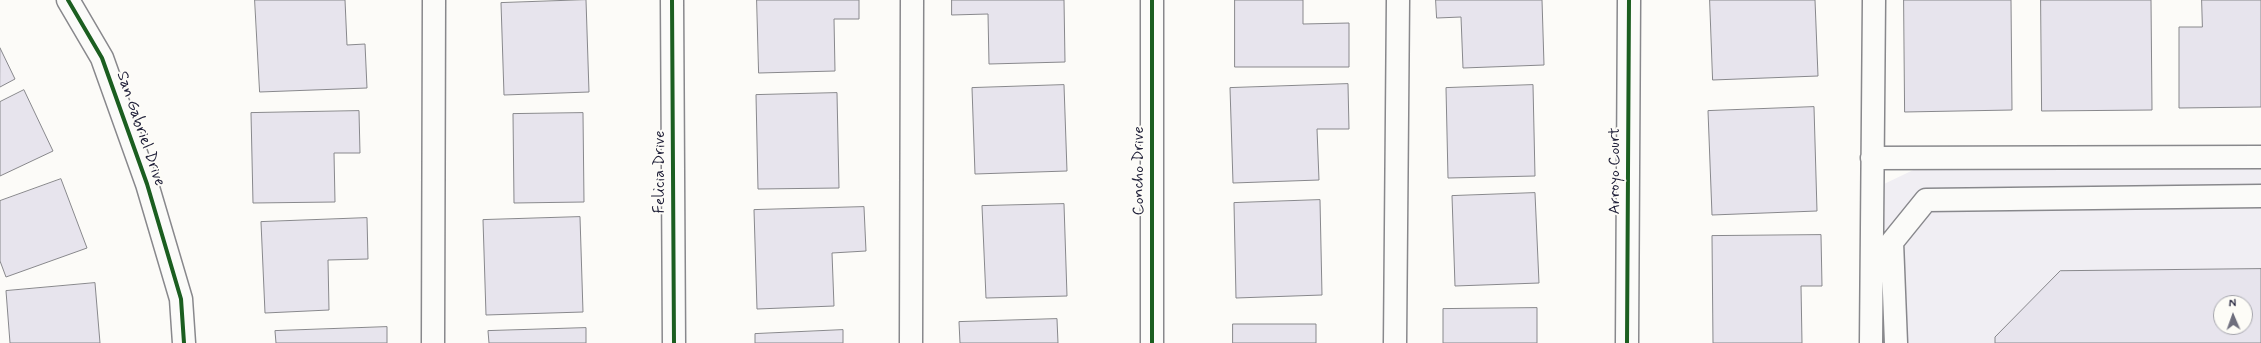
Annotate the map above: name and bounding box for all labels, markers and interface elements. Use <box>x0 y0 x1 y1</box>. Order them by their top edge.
street label: San Gabriel Drive <box>111 69 169 189</box>
street label: Concho Drive <box>1130 126 1150 216</box>
street label: Arroyo Court <box>1606 127 1626 215</box>
street label: Felicia Drive <box>651 130 671 214</box>
north arrow <box>2213 295 2253 335</box>
text: N <box>2229 297 2237 311</box>

